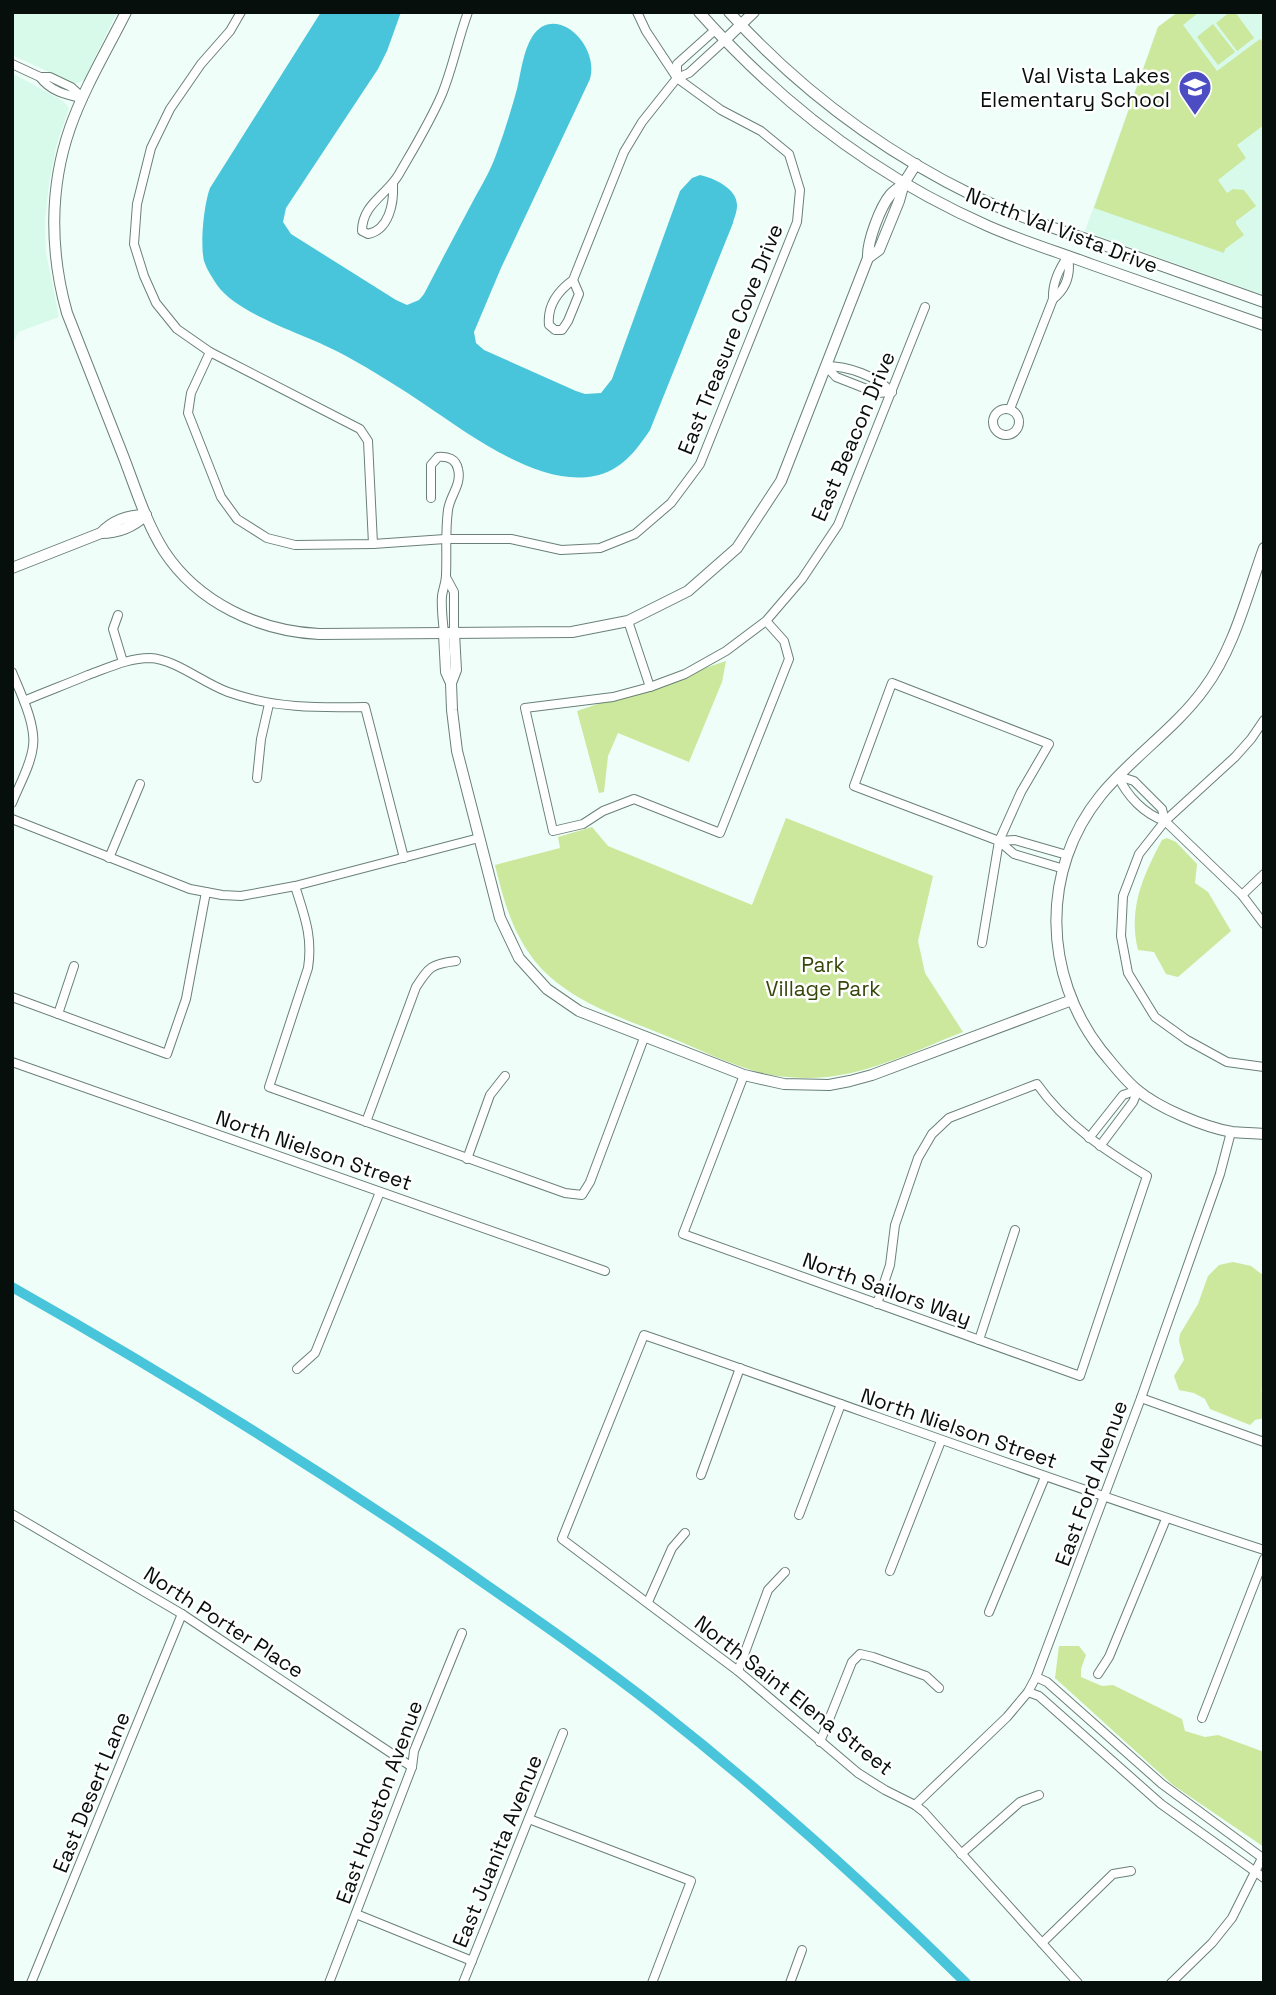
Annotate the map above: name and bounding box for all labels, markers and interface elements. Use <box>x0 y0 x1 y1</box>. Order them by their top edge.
place label: Val Vista Lakes Elementary School <box>980 62 1170 113</box>
school or university icon: Val Vista Lakes Elementary School <box>1176 68 1214 117</box>
street label: North Val Vista Drive <box>962 181 1162 279</box>
street label: East Treasure Cove Drive <box>671 220 789 458</box>
street label: East Beacon Drive <box>805 347 901 525</box>
park label: Park Village Park <box>765 951 881 1002</box>
street label: North Nielson Street <box>212 1104 416 1196</box>
street label: North Sailors Way <box>799 1246 975 1332</box>
street label: North Nielson Street <box>857 1382 1061 1474</box>
street label: East Ford Avenue <box>1049 1397 1133 1569</box>
street label: North Porter Place <box>139 1560 309 1684</box>
street label: North Saint Elena Street <box>689 1609 899 1781</box>
street label: East Houston Avenue <box>330 1697 428 1907</box>
street label: East Desert Lane <box>46 1707 136 1877</box>
street label: East Juanita Avenue <box>446 1751 548 1951</box>

